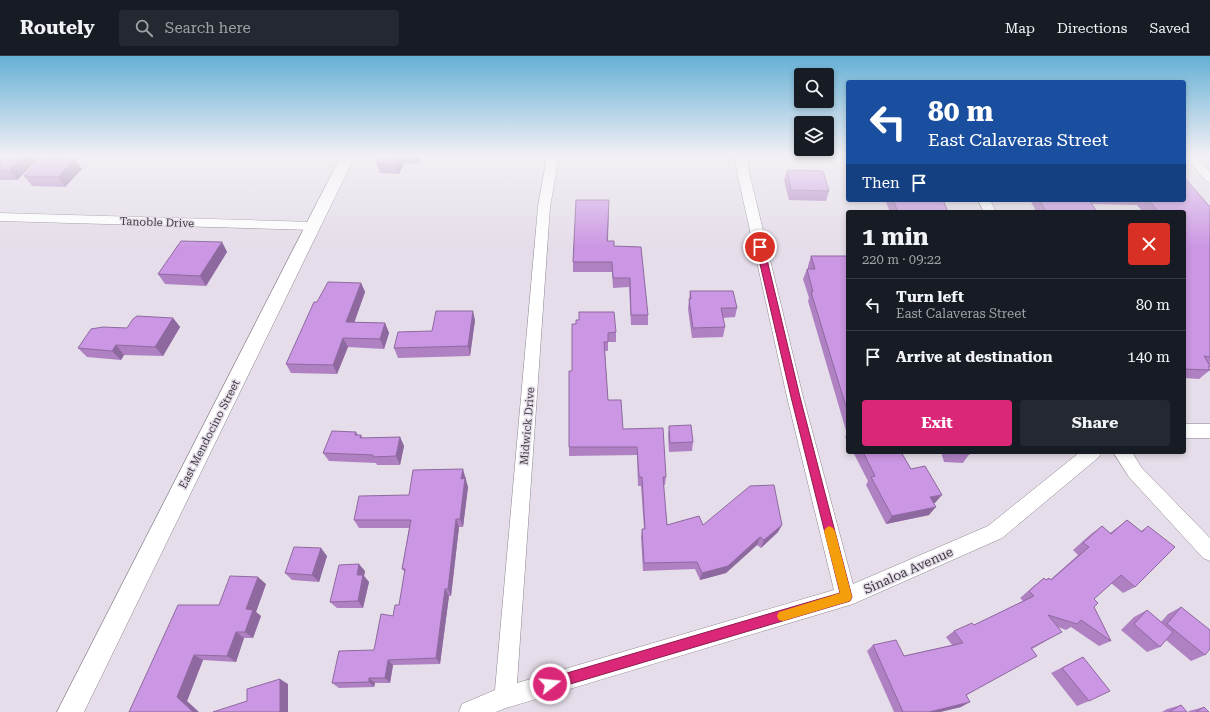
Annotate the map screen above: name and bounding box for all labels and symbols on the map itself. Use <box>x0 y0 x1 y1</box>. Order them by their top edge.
street label: Tanoble Drive <box>120 215 194 230</box>
pin <box>743 230 777 264</box>
street label: East Mendocino Street <box>176 378 243 491</box>
street label: Midwick Drive <box>518 386 537 466</box>
street label: Sinaloa Avenue <box>861 544 955 597</box>
position arrow <box>529 663 571 705</box>

